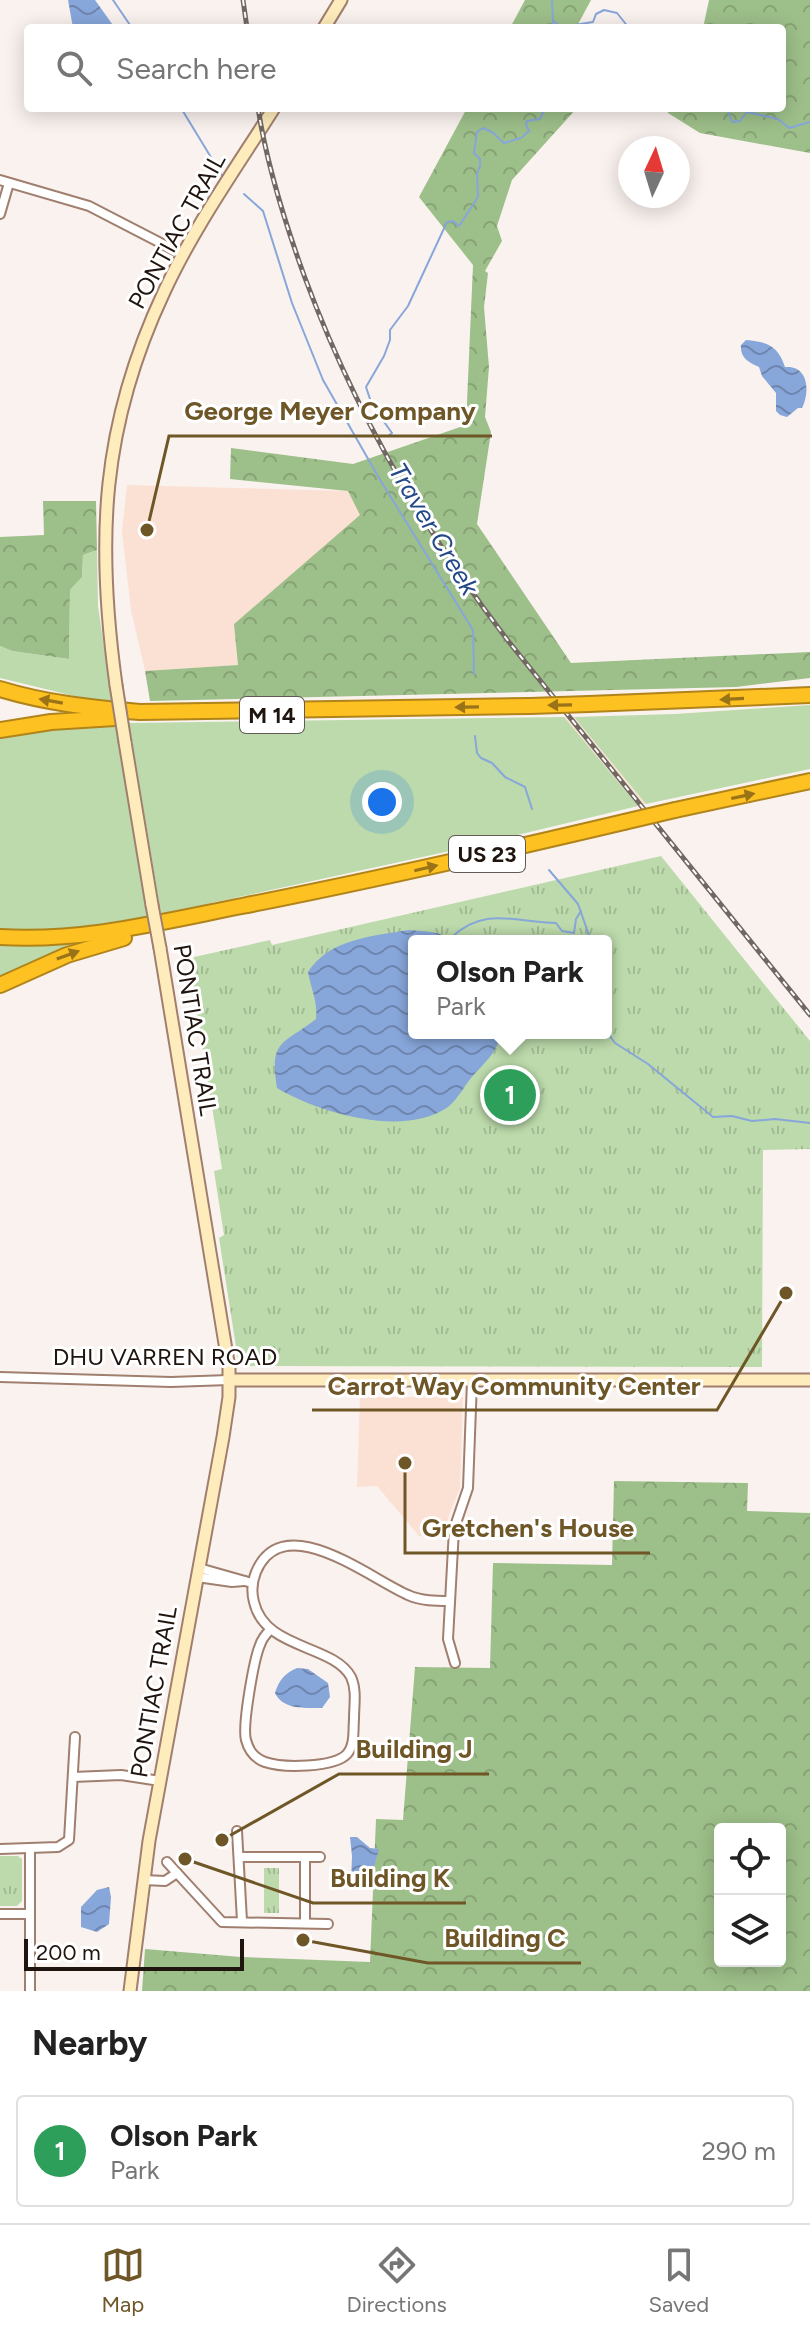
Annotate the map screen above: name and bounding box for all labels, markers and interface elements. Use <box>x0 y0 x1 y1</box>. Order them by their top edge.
search box <box>24 24 786 112</box>
icon: search <box>52 46 96 90</box>
text: Search here <box>116 50 276 87</box>
north arrow <box>618 136 690 208</box>
street label: PONTIAC TRAIL <box>122 147 232 314</box>
callout: George Meyer Company <box>169 386 492 436</box>
text: George Meyer Company <box>184 395 476 427</box>
water label: Traver Creek <box>382 457 487 602</box>
one-way arrow <box>719 693 744 706</box>
one-way arrow <box>39 695 64 707</box>
road number: M 14 <box>240 697 304 733</box>
one-way arrow <box>547 699 572 711</box>
one-way arrow <box>454 701 479 713</box>
your location <box>362 782 402 822</box>
one-way arrow <box>730 789 755 802</box>
road number: US 23 <box>449 836 525 872</box>
one-way arrow <box>413 861 438 874</box>
popup <box>408 935 612 1039</box>
street label: PONTIAC TRAIL <box>168 942 223 1118</box>
one-way arrow <box>57 948 81 961</box>
text: Olson Park <box>436 953 584 990</box>
text: Park <box>436 990 486 1022</box>
pin: 1 <box>484 1065 536 1125</box>
street label: DHU VARREN ROAD <box>53 1342 277 1371</box>
callout: Carrot Way Community Center <box>312 1360 717 1410</box>
text: Carrot Way Community Center <box>327 1370 701 1402</box>
callout: Gretchen's House <box>405 1503 650 1553</box>
text: Gretchen's House <box>422 1512 634 1544</box>
street label: PONTIAC TRAIL <box>124 1604 183 1780</box>
callout: Building J <box>339 1724 489 1774</box>
text: Building J <box>355 1733 473 1765</box>
map controls <box>714 1823 786 1967</box>
button: locate <box>714 1823 786 1895</box>
callout: Building K <box>313 1853 466 1903</box>
text: Building K <box>330 1862 451 1894</box>
button: layers <box>714 1895 786 1967</box>
callout: Building C <box>428 1913 581 1963</box>
text: Building C <box>444 1922 566 1954</box>
scale bar <box>24 1935 244 1971</box>
text: 200 m <box>36 1939 101 1966</box>
text: Nearby <box>32 2023 147 2064</box>
text: Olson Park <box>110 2117 258 2154</box>
text: 1 <box>55 2135 65 2167</box>
text: 290 m <box>702 2135 776 2167</box>
text: Park <box>110 2154 159 2186</box>
tab: Map <box>101 2243 145 2318</box>
tab: Directions <box>347 2243 447 2318</box>
tab: Saved <box>648 2243 709 2318</box>

